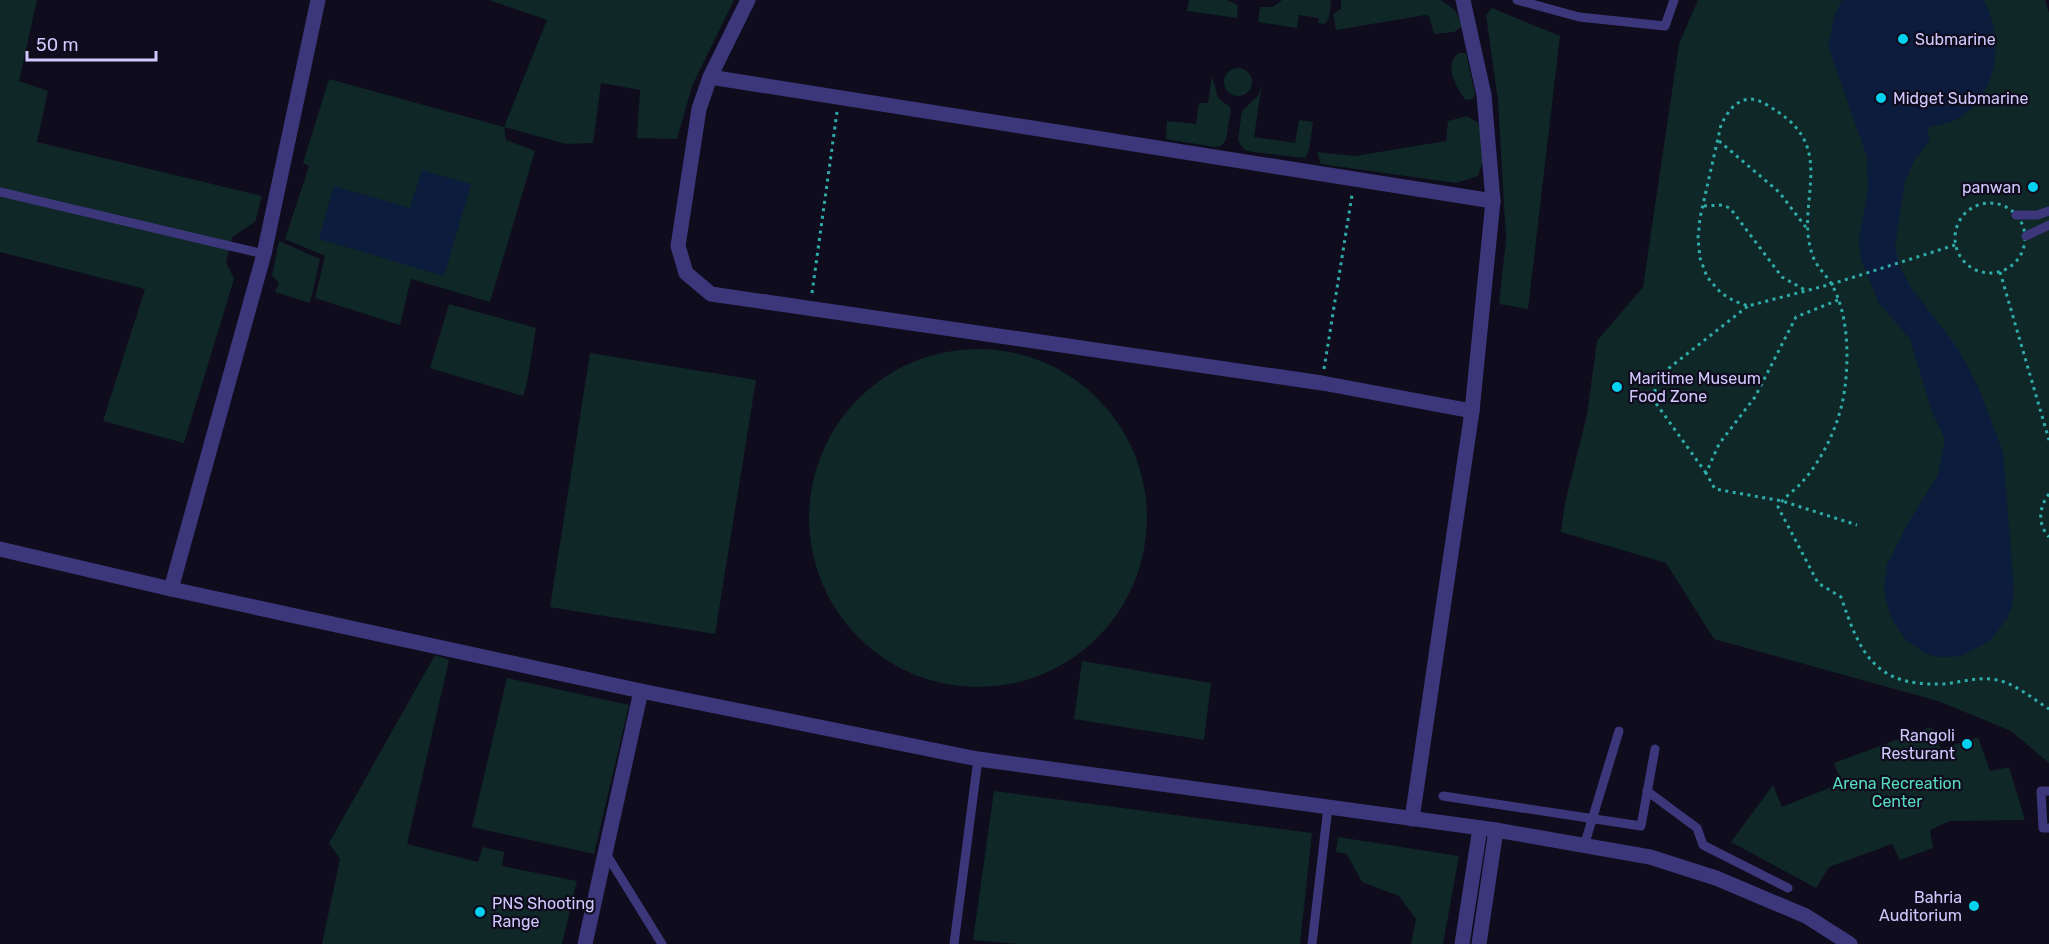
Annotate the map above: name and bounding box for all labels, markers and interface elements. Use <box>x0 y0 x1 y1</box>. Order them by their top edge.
scale bar <box>27 24 156 62</box>
place label: Submarine <box>1915 30 1996 49</box>
marker: Submarine <box>1896 32 1910 46</box>
text: 50 m <box>36 34 79 56</box>
place label: Midget Submarine <box>1893 89 2029 108</box>
marker: Midget Submarine <box>1874 91 1888 105</box>
place label: panwan <box>1962 178 2021 197</box>
marker: panwan <box>2026 180 2040 194</box>
place label: Maritime Museum Food Zone <box>1629 369 1761 406</box>
marker: Maritime Museum Food Zone <box>1610 380 1624 394</box>
place label: Rangoli Resturant <box>1881 726 1955 763</box>
marker: Rangoli Resturant <box>1960 737 1974 751</box>
park label: Arena Recreation Center <box>1833 774 1961 811</box>
place label: Bahria Auditorium <box>1879 888 1962 925</box>
place label: PNS Shooting Range <box>492 894 595 931</box>
marker: Bahria Auditorium <box>1967 899 1981 913</box>
marker: PNS Shooting Range <box>473 905 487 919</box>

